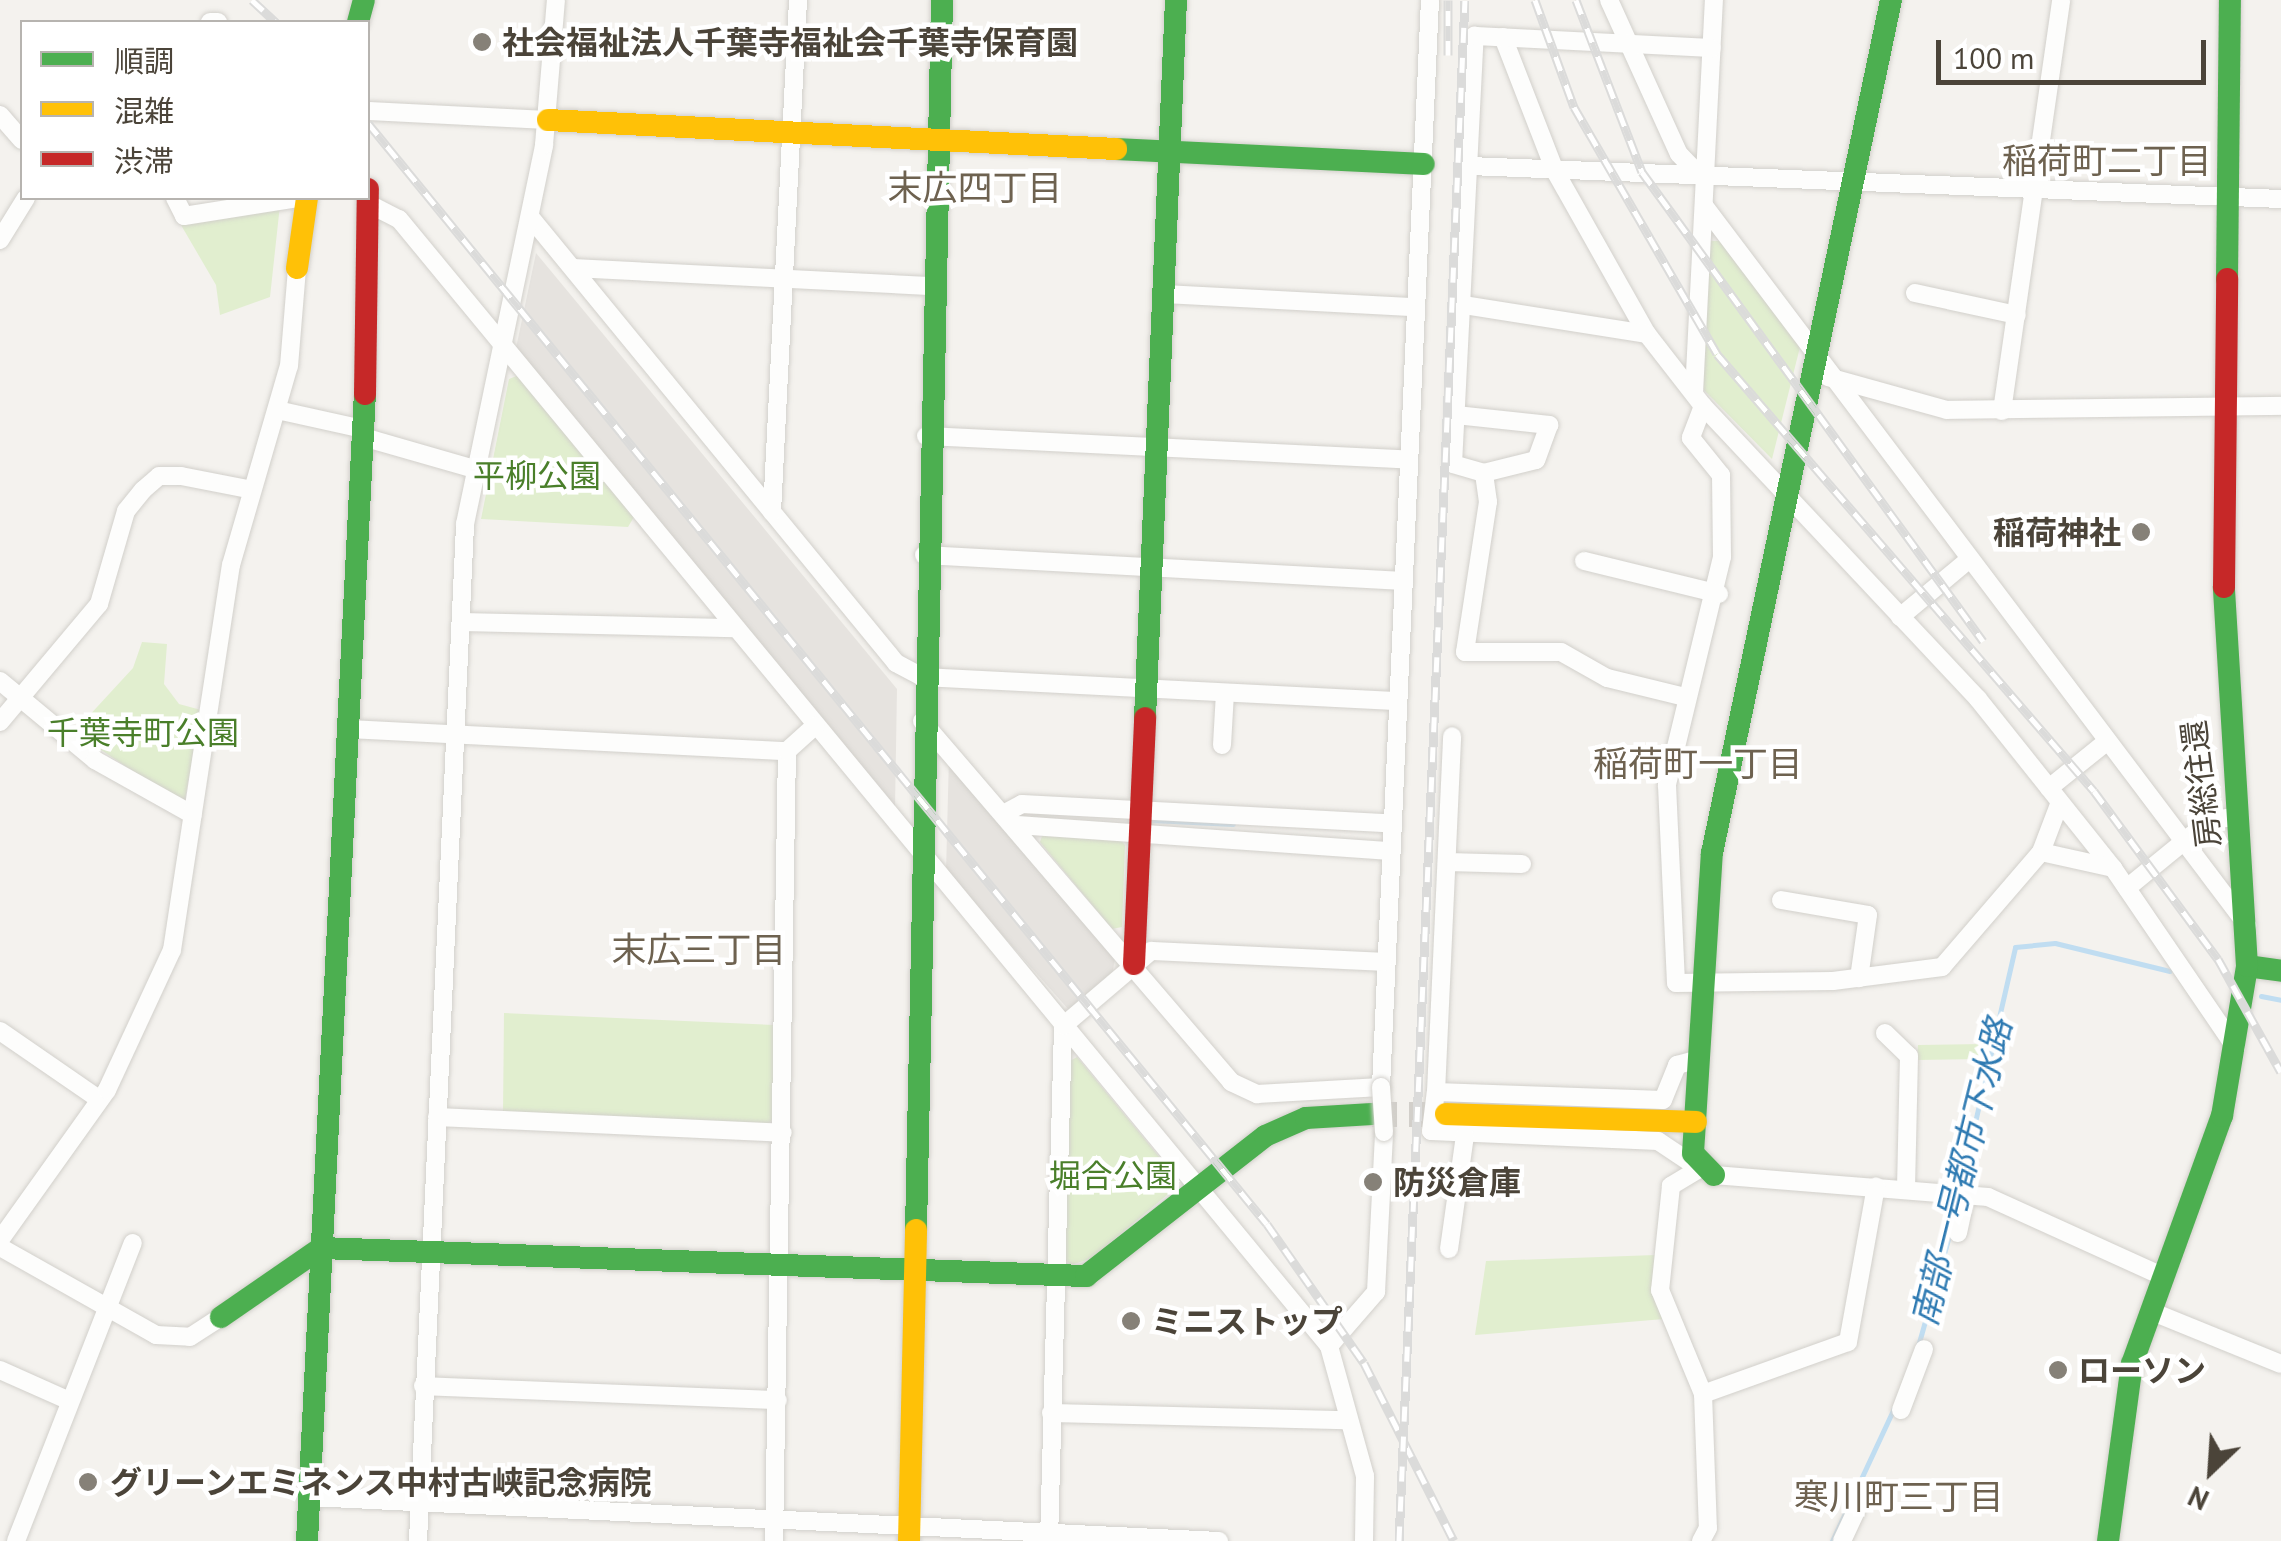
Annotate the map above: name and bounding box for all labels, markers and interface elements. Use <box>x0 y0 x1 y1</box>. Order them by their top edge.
legend <box>20 20 370 200</box>
scale bar <box>1941 20 2211 82</box>
place label: 社会福祉法人千葉寺福祉会千葉寺保育園 <box>502 23 1078 61</box>
marker: 社会福祉法人千葉寺福祉会千葉寺保育園 <box>471 31 493 53</box>
text: 100 m <box>1953 38 2034 77</box>
text: 順調 <box>114 41 174 80</box>
text: 混雑 <box>114 91 174 130</box>
district label: 稲荷町二丁目 <box>2002 139 2212 181</box>
text: 渋滞 <box>114 141 174 180</box>
district label: 末広四丁目 <box>888 166 1062 208</box>
park label: 平柳公園 <box>473 456 601 494</box>
place label: 稲荷神社 <box>1993 513 2121 551</box>
marker: 稲荷神社 <box>2130 521 2152 543</box>
park label: 千葉寺町公園 <box>47 713 239 751</box>
street label: 房総往還 <box>2174 718 2228 850</box>
district label: 稲荷町一丁目 <box>1593 742 1803 784</box>
district label: 末広三丁目 <box>612 928 786 970</box>
water label: 南部一号都市下水路 <box>1903 1014 2019 1330</box>
park label: 堀合公園 <box>1049 1156 1177 1194</box>
place label: 防災倉庫 <box>1393 1163 1521 1201</box>
marker: 防災倉庫 <box>1362 1171 1384 1193</box>
place label: ミニストップ <box>1151 1302 1343 1340</box>
marker: ミニストップ <box>1120 1310 1142 1332</box>
place label: ローソン <box>2078 1351 2206 1389</box>
marker: ローソン <box>2047 1359 2069 1381</box>
north arrow <box>2161 1421 2261 1521</box>
place label: グリーンエミネンス中村古峡記念病院 <box>110 1463 654 1501</box>
marker: グリーンエミネンス中村古峡記念病院 <box>75 1469 101 1495</box>
district label: 寒川町三丁目 <box>1794 1475 2004 1517</box>
text: N <box>2182 1478 2214 1519</box>

